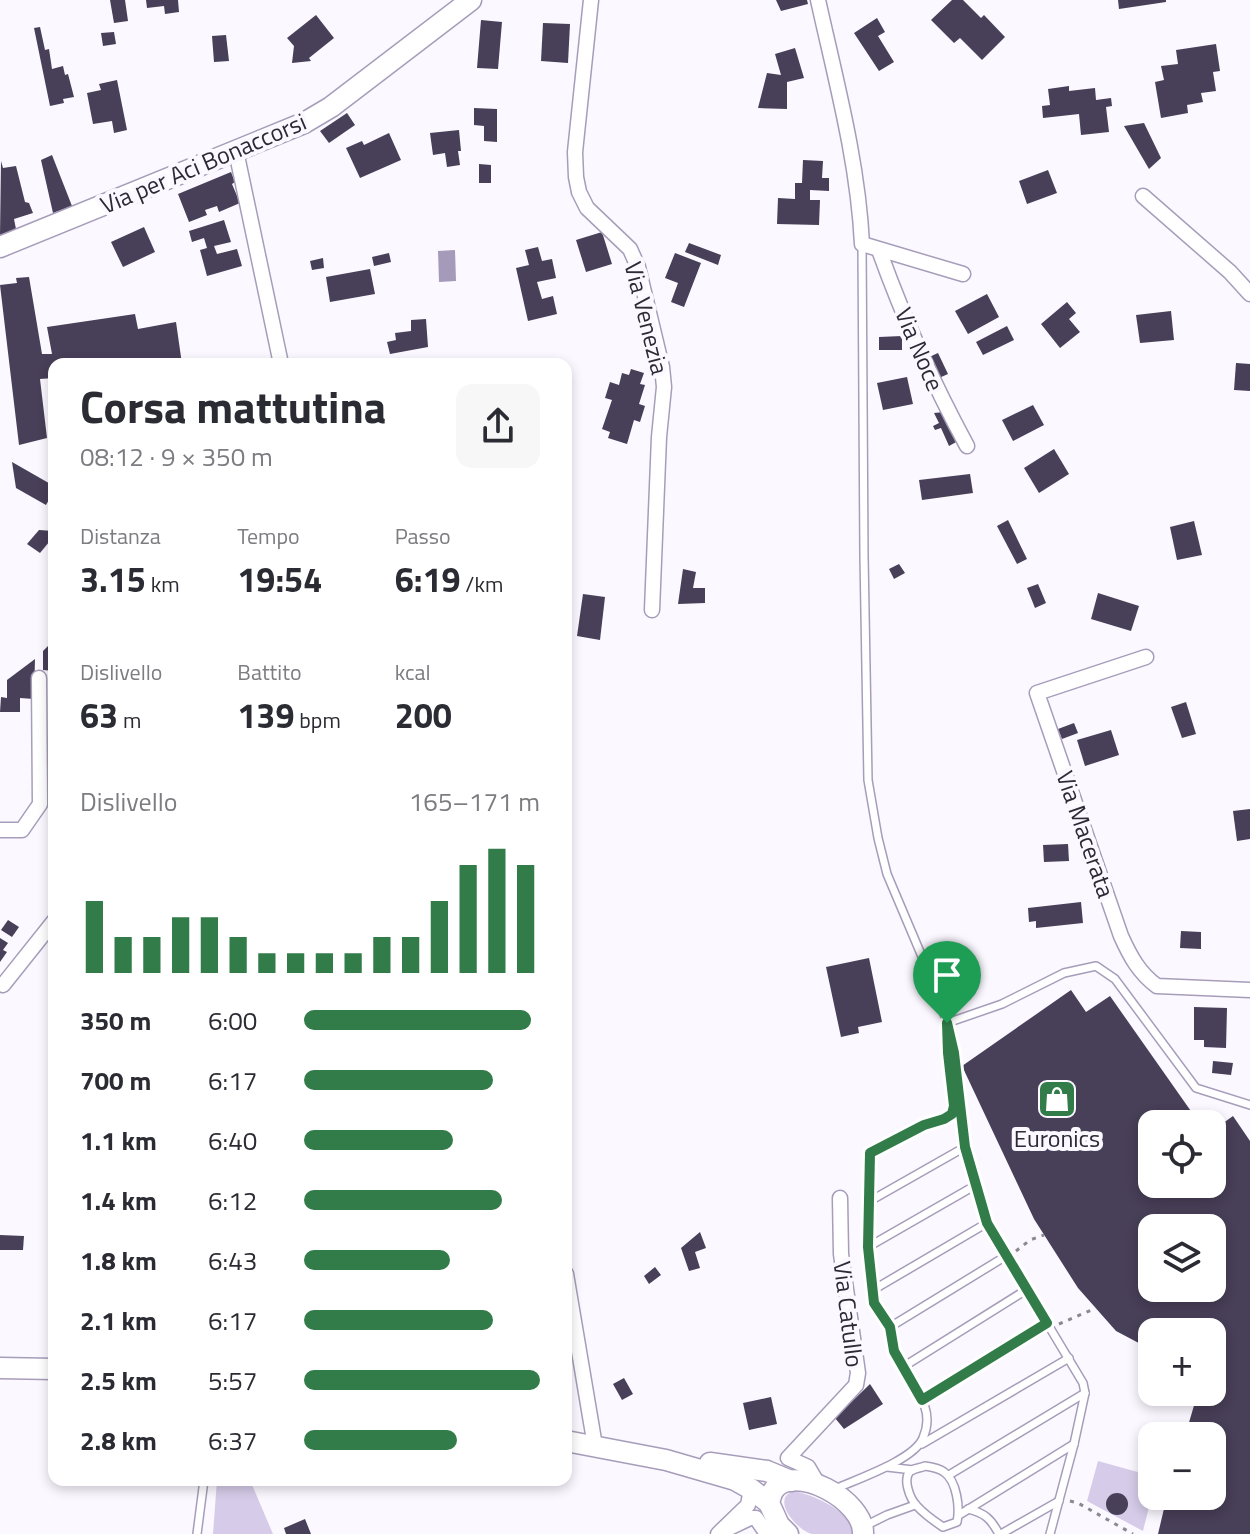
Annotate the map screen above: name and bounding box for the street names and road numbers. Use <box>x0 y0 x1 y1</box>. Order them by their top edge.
street label: Via per Aci Bonaccorsi <box>95 103 311 223</box>
street label: Via Venezia <box>616 258 678 378</box>
street label: Via Noce <box>886 302 954 396</box>
street label: Via Macerata <box>1048 766 1124 902</box>
street label: Via Catullo <box>825 1259 873 1369</box>

